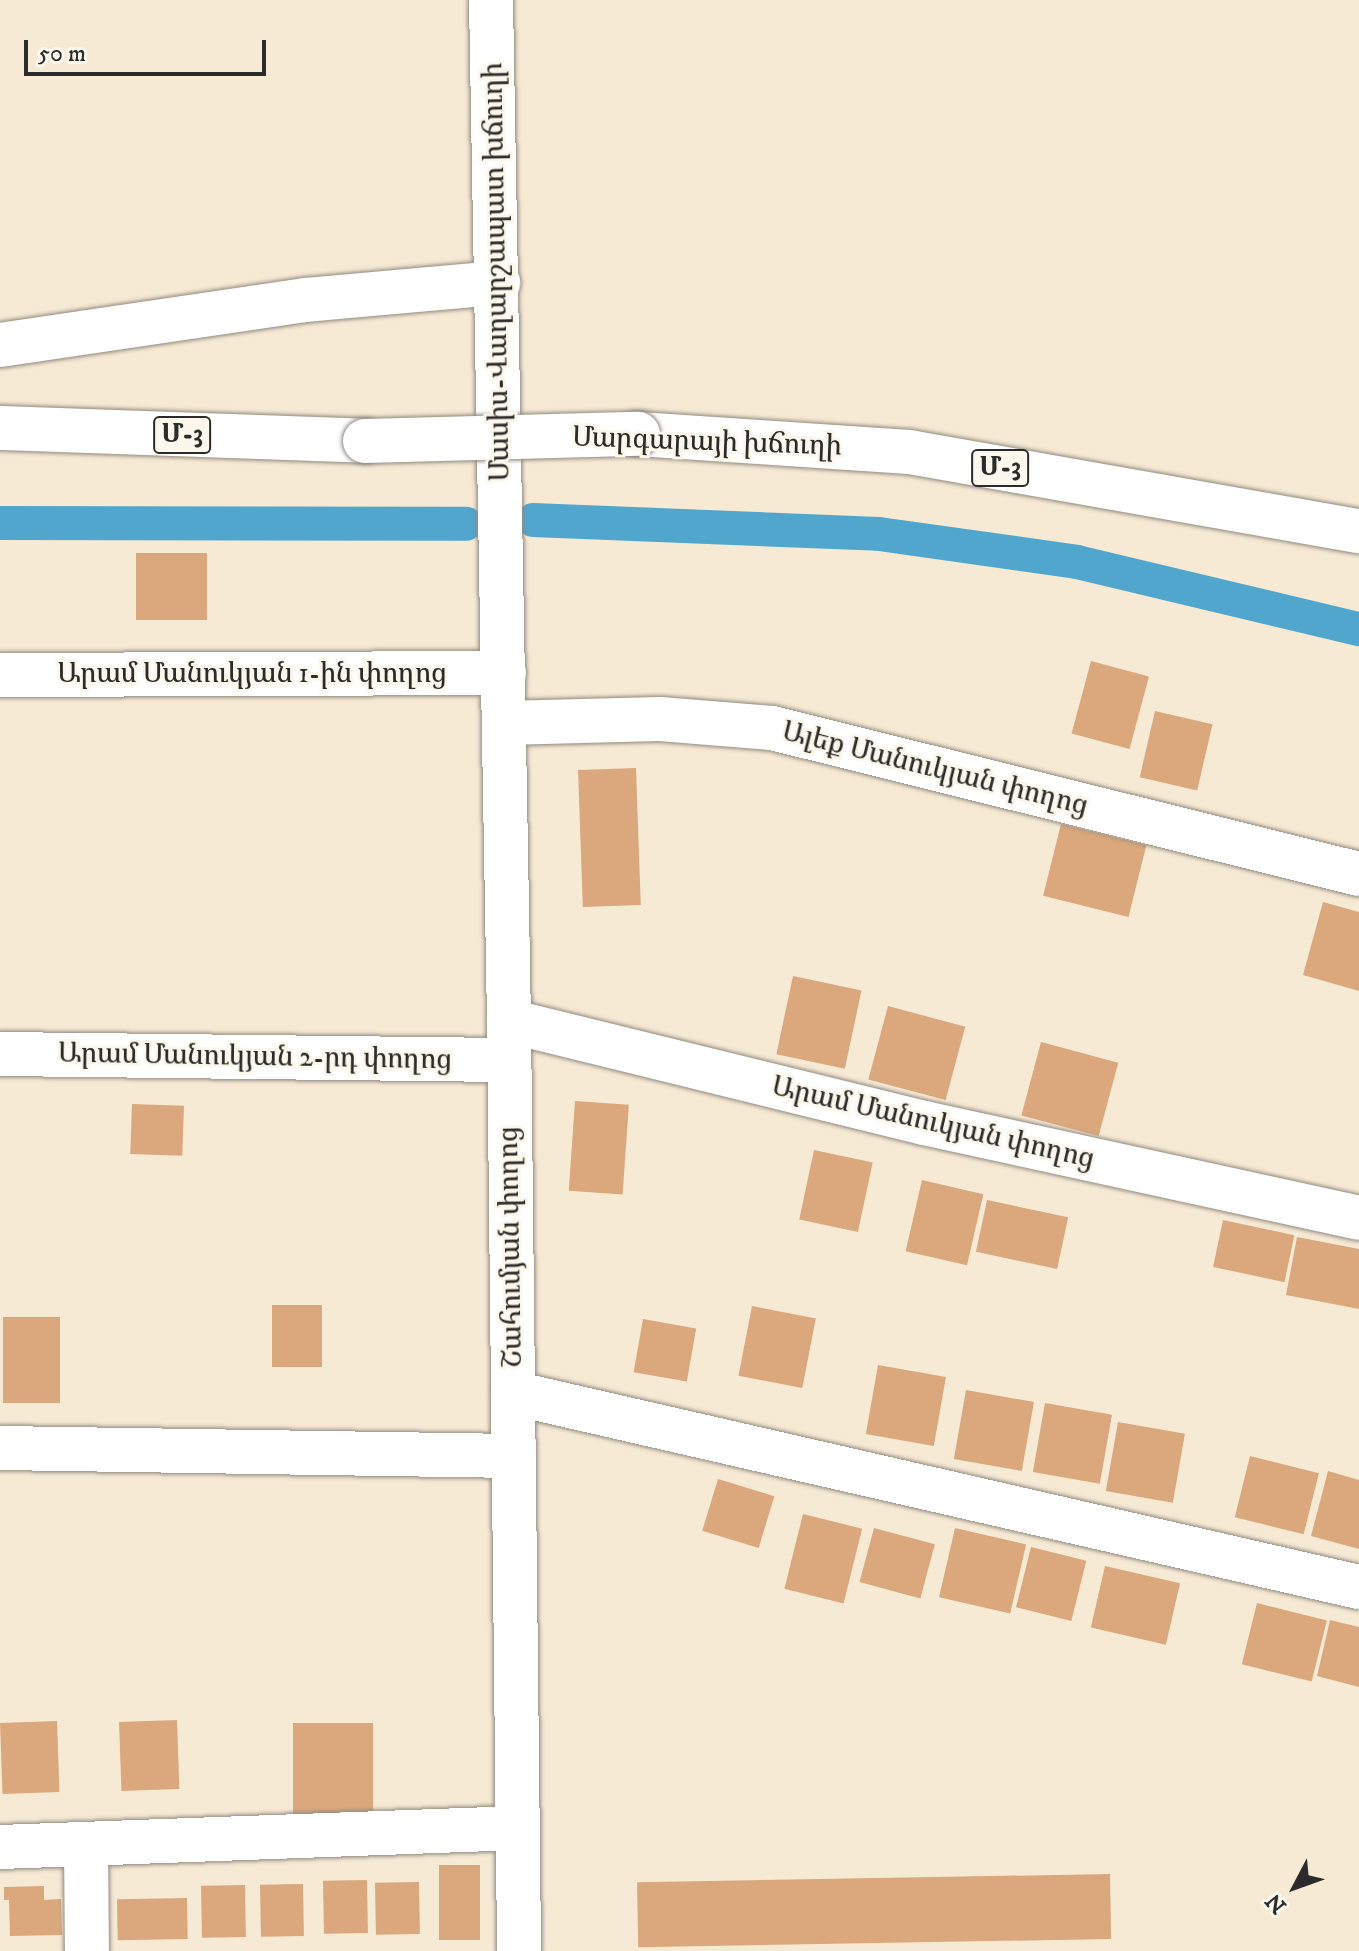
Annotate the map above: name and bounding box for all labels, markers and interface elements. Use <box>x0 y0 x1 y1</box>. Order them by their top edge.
scale bar <box>28 24 270 74</box>
text: 50 m <box>38 39 86 69</box>
street label: Մասիս-Վաղարշապատ խճուղի <box>477 62 517 482</box>
road number: Մ-3 <box>152 413 212 457</box>
street label: Մարգարայի խճուղի <box>572 421 842 463</box>
road number: Մ-3 <box>970 446 1030 490</box>
street label: Արամ Մանուկյան 1-ին փողոց <box>57 657 447 691</box>
street label: Ալեք Մանուկյան փողոց <box>779 715 1091 823</box>
street label: Արամ Մանուկյան 2-րդ փողոց <box>58 1037 452 1077</box>
street label: Արամ Մանուկյան փողոց <box>768 1070 1098 1176</box>
street label: Շահումյան փողոց <box>492 1126 530 1368</box>
north arrow <box>1255 1847 1335 1927</box>
text: N <box>1260 1887 1293 1919</box>

